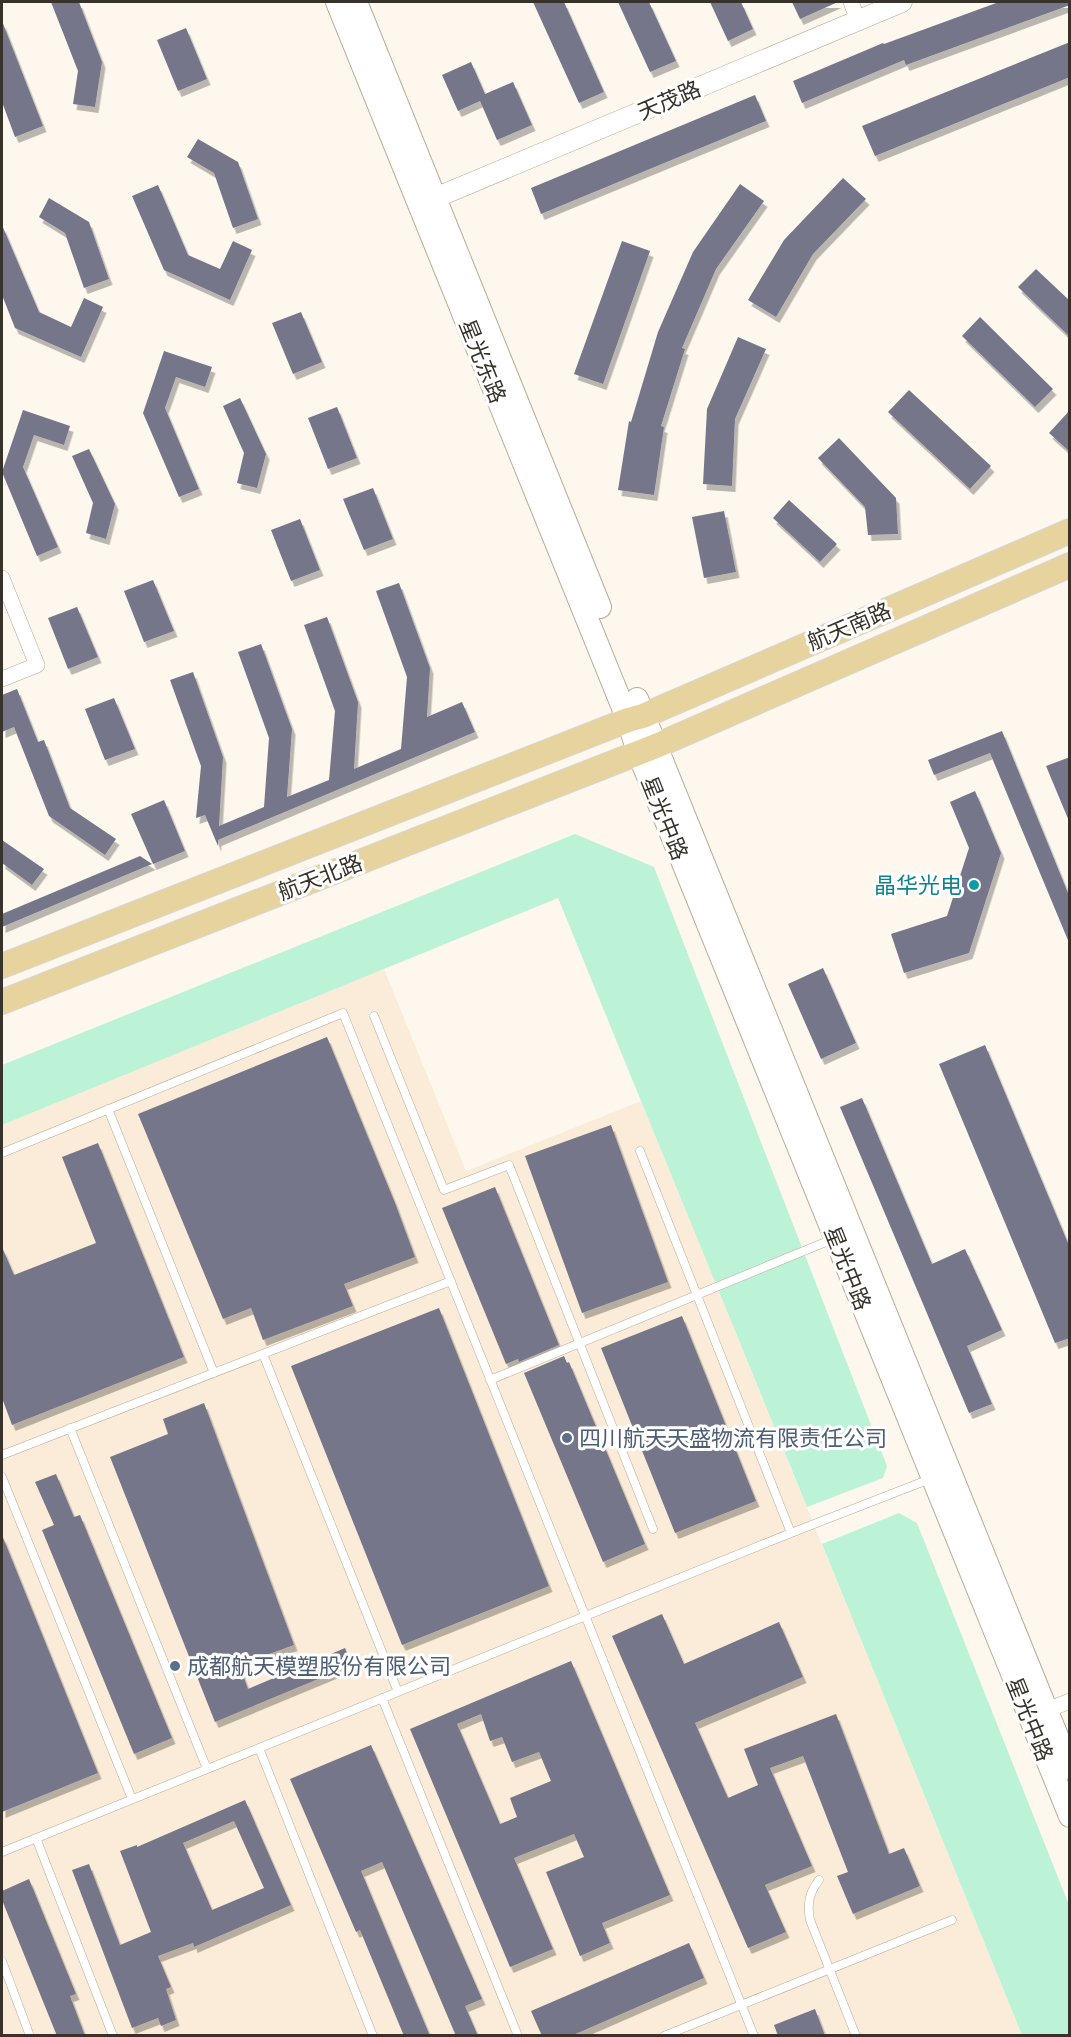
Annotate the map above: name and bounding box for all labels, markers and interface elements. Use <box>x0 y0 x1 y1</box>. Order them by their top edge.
street label: 天茂路 <box>634 76 705 127</box>
street label: 星光东路 <box>453 316 511 407</box>
street label: 航天南路 <box>804 598 895 657</box>
street label: 星光中路 <box>635 773 693 864</box>
street label: 航天北路 <box>275 850 366 907</box>
place label: 晶华光电 <box>874 873 962 900</box>
marker: 晶华光电 <box>967 878 981 892</box>
street label: 星光中路 <box>818 1223 876 1314</box>
place label: 四川航天天盛物流有限责任公司 <box>579 1426 887 1453</box>
marker: 四川航天天盛物流有限责任公司 <box>560 1431 574 1445</box>
place label: 成都航天模塑股份有限公司 <box>187 1654 451 1681</box>
marker: 成都航天模塑股份有限公司 <box>168 1659 182 1673</box>
street label: 星光中路 <box>1000 1674 1058 1765</box>

